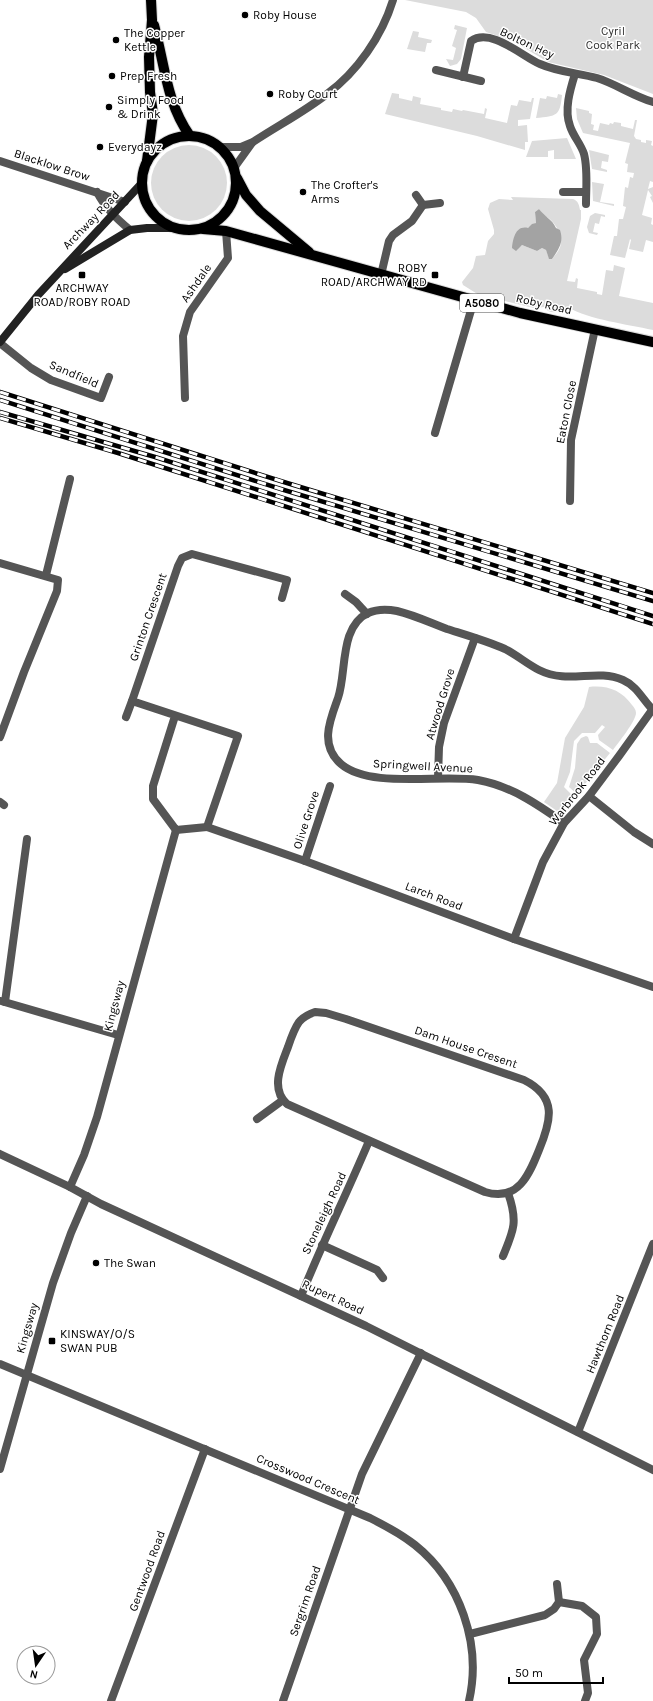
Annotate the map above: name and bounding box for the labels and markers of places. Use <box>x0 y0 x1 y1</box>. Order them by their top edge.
place label: Roby House <box>253 8 317 22</box>
marker: Roby House <box>240 10 250 20</box>
place label: The Copper Kettle <box>124 26 185 54</box>
marker: The Copper Kettle <box>111 35 121 45</box>
place label: Prep Fresh <box>120 69 177 83</box>
marker: Prep Fresh <box>107 71 117 81</box>
place label: Roby Court <box>278 87 338 101</box>
marker: Roby Court <box>265 89 275 99</box>
place label: Simply Food & Drink <box>117 93 184 121</box>
marker: Simply Food & Drink <box>104 102 114 112</box>
place label: Everydayz <box>108 140 162 154</box>
marker: Everydayz <box>95 142 105 152</box>
place label: The Crofter's Arms <box>311 178 379 206</box>
marker: The Crofter's Arms <box>298 187 308 197</box>
place label: ROBY ROAD/ARCHWAY RD <box>321 261 427 289</box>
marker: ARCHWAY ROAD/ROBY ROAD <box>77 270 87 280</box>
marker: ROBY ROAD/ARCHWAY RD <box>430 270 440 280</box>
place label: ARCHWAY ROAD/ROBY ROAD <box>34 281 131 309</box>
place label: The Swan <box>104 1256 156 1270</box>
marker: The Swan <box>91 1258 101 1268</box>
place label: KINSWAY/O/S SWAN PUB <box>60 1327 135 1355</box>
marker: KINSWAY/O/S SWAN PUB <box>47 1336 57 1346</box>

